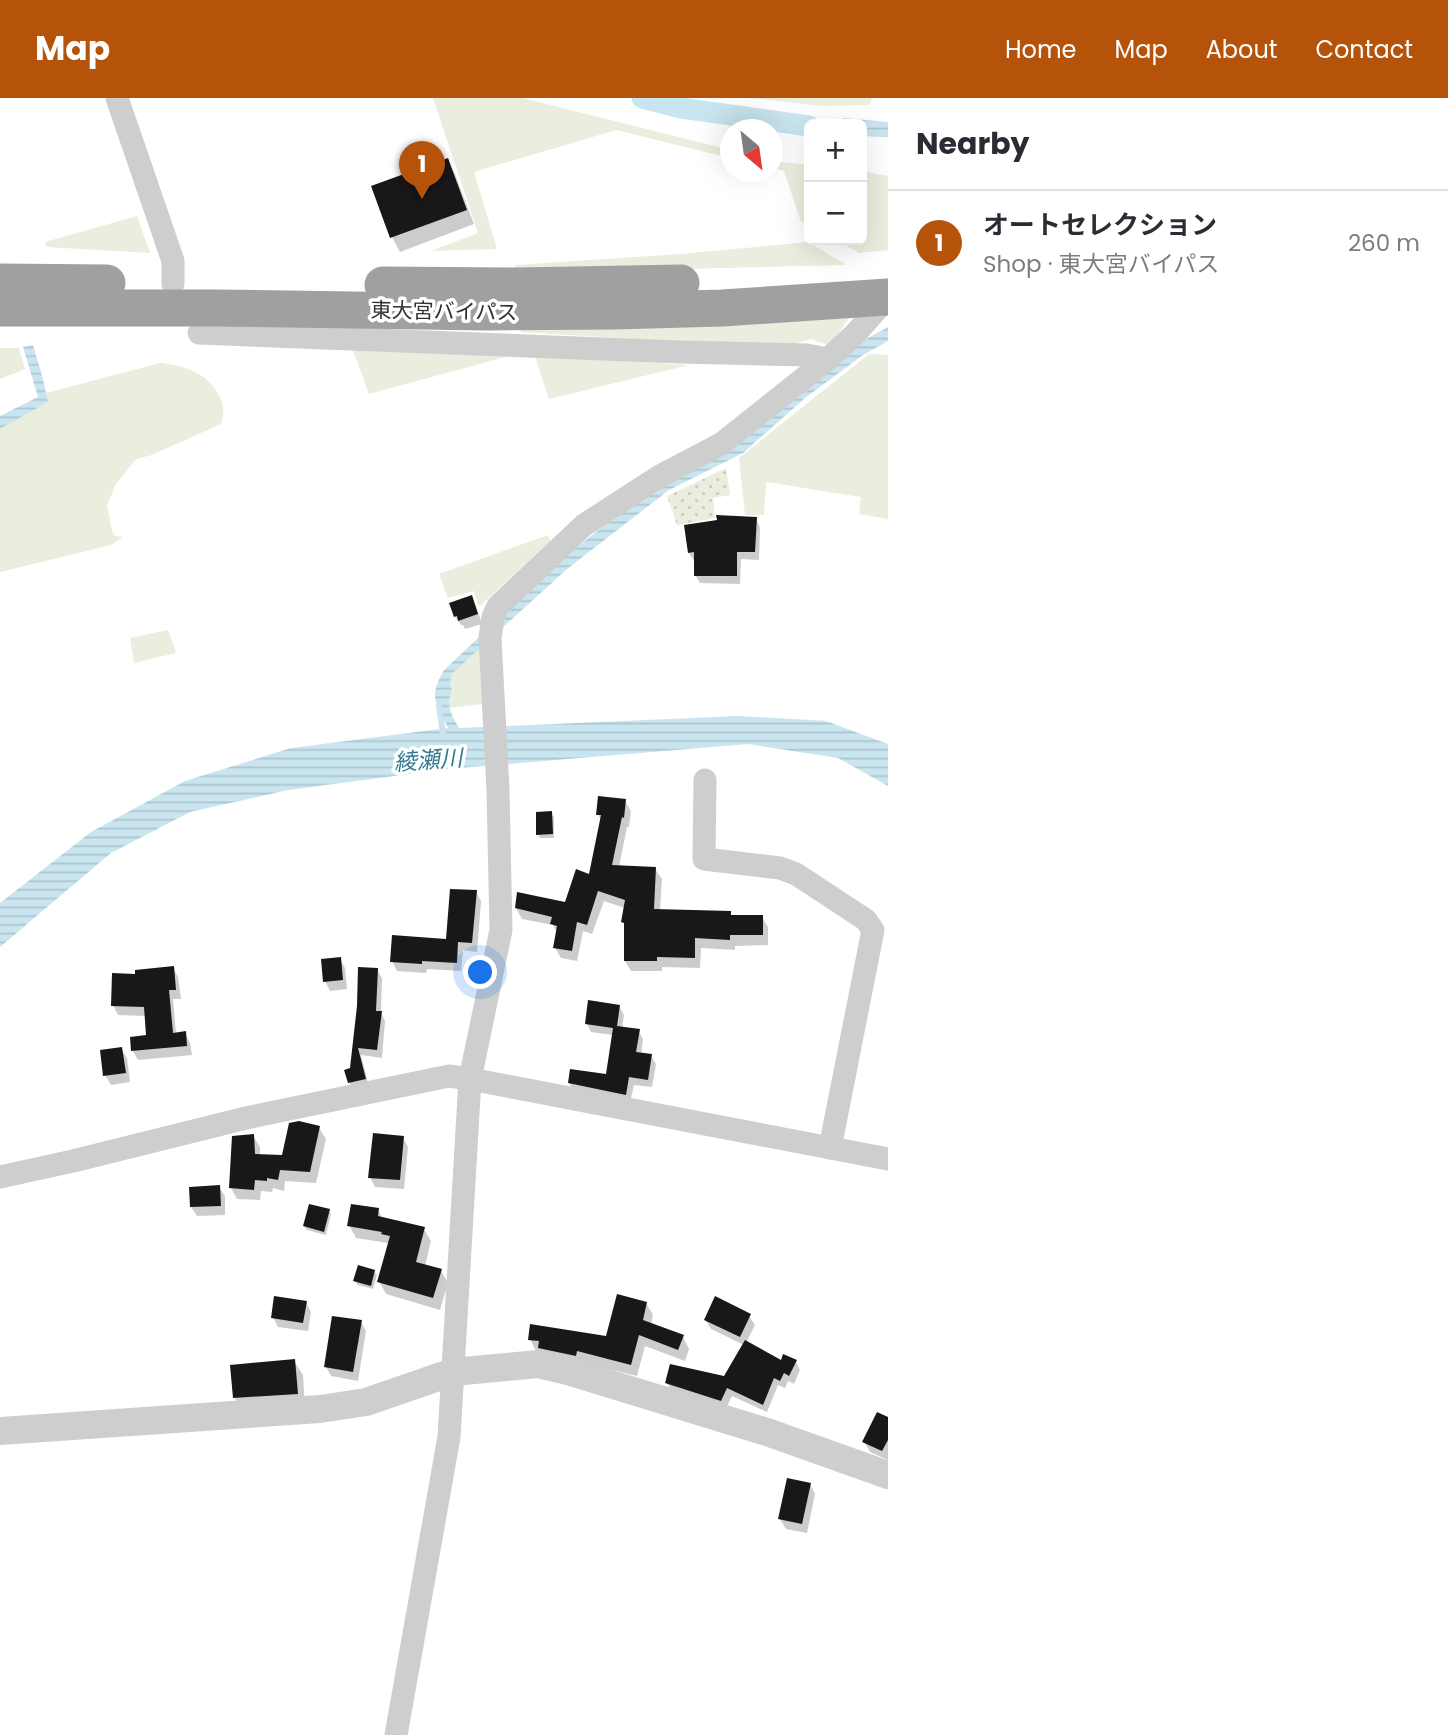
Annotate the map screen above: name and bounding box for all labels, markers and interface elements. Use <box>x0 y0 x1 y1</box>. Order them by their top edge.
text: Map <box>35 25 110 72</box>
text: Home <box>1005 33 1077 66</box>
text: Map <box>1115 33 1168 66</box>
text: About <box>1206 33 1277 66</box>
text: Contact <box>1315 33 1413 66</box>
north arrow <box>720 119 783 182</box>
map controls <box>804 119 867 245</box>
button: + <box>804 119 867 182</box>
text: Nearby <box>916 122 1030 165</box>
pin: 1 <box>399 141 445 199</box>
button: − <box>804 182 867 245</box>
text: オートセレクション <box>983 207 1217 243</box>
text: 1 <box>935 227 943 259</box>
text: 260 m <box>1348 227 1420 259</box>
text: Shop · 東大宮バイパス <box>983 248 1219 280</box>
street label: 東大宮バイパス <box>370 295 518 327</box>
water label: 綾瀬川 <box>392 741 467 778</box>
your location <box>463 955 497 989</box>

